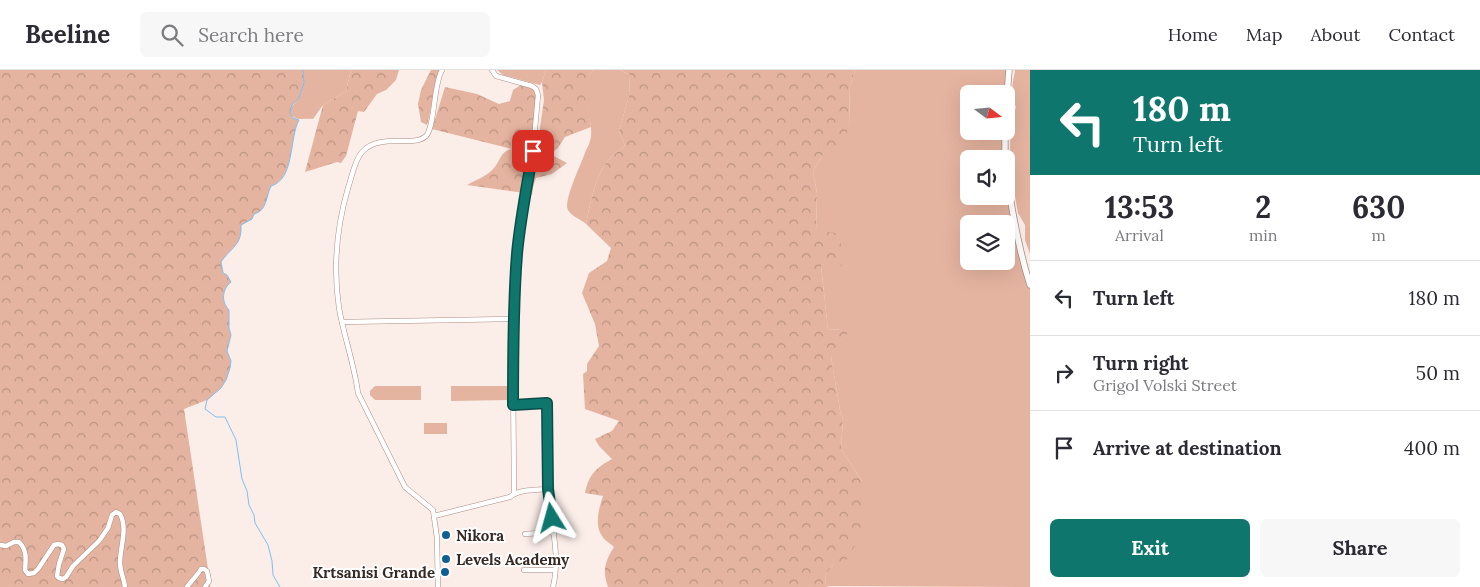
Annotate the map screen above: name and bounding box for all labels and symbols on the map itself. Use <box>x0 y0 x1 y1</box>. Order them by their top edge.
north arrow <box>960 85 1015 140</box>
pin <box>512 130 554 172</box>
position arrow <box>525 491 577 543</box>
place label: Nikora <box>456 526 504 545</box>
marker: Nikora <box>440 529 452 541</box>
place label: Levels Academy <box>456 550 570 569</box>
marker: Levels Academy <box>440 553 452 565</box>
place label: Krtsanisi Grande <box>312 563 435 582</box>
marker: Krtsanisi Grande <box>439 566 451 578</box>

